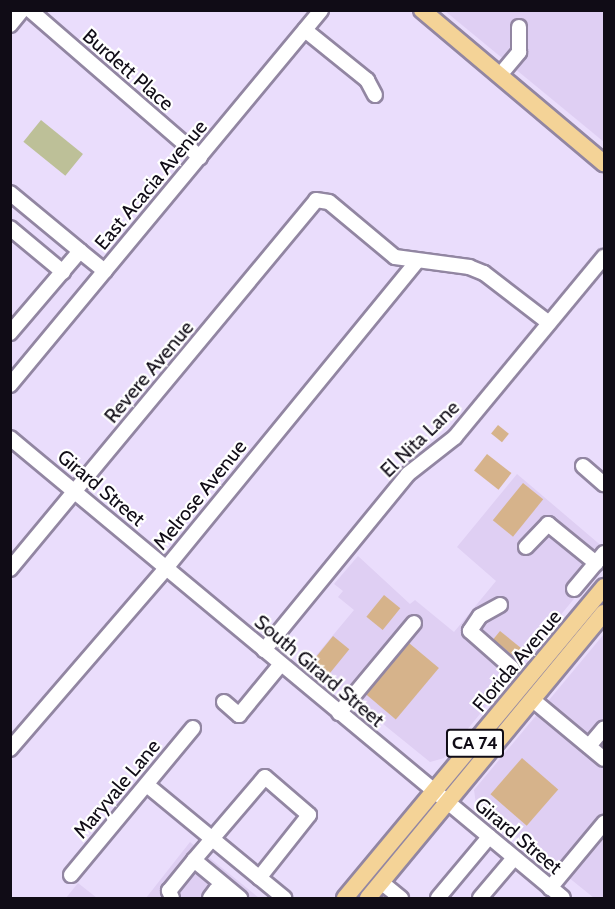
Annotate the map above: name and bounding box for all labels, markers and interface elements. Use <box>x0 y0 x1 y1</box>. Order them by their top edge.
street label: Burdett Place <box>78 24 178 116</box>
street label: East Acacia Avenue <box>90 115 212 255</box>
street label: Revere Avenue <box>99 316 199 428</box>
street label: El Nita Lane <box>376 396 464 482</box>
street label: Melrose Avenue <box>148 435 252 555</box>
street label: Girard Street <box>53 445 149 531</box>
street label: Florida Avenue <box>468 605 566 717</box>
street label: South Girard Street <box>249 610 389 732</box>
road number: CA 74 <box>445 728 505 758</box>
street label: Maryvale Lane <box>69 735 165 843</box>
street label: Girard Street <box>470 793 566 879</box>

